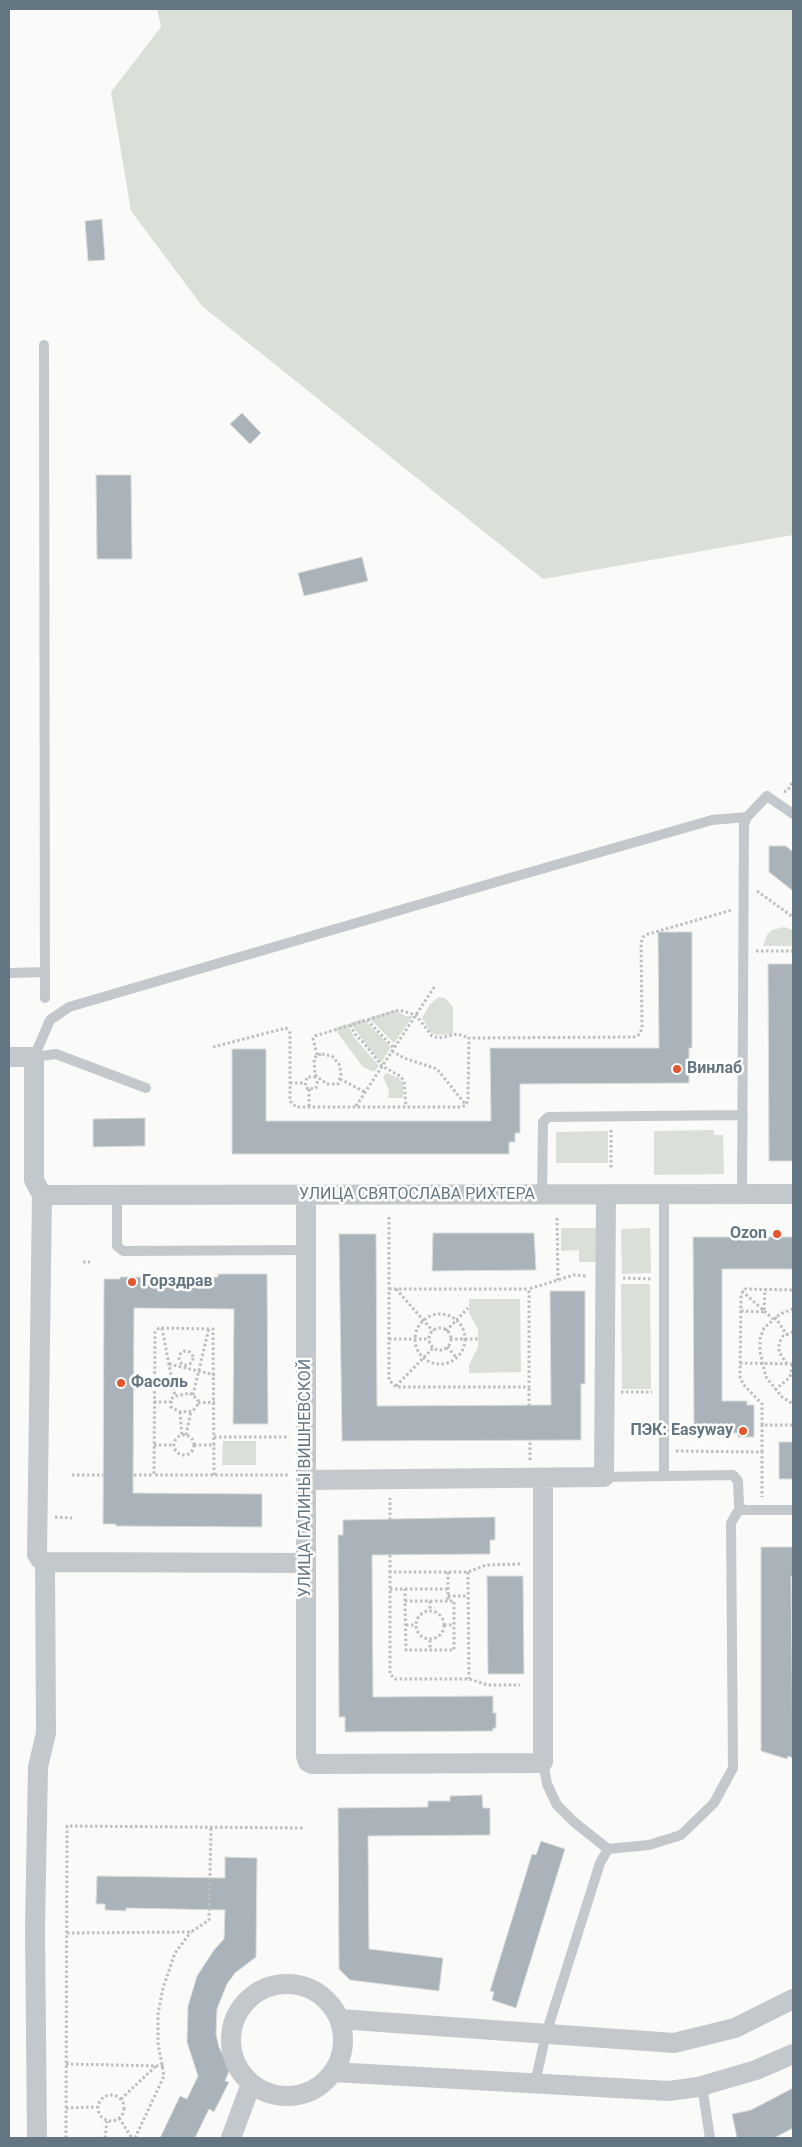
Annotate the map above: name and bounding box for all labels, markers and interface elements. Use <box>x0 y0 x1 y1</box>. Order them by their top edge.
place label: Винлаб <box>687 1059 742 1079</box>
marker: Винлаб <box>671 1063 683 1075</box>
street label: УЛИЦА СВЯТОСЛАВА РИХТЕРА <box>299 1185 535 1205</box>
place label: Ozon <box>730 1224 767 1244</box>
marker: Ozon <box>771 1228 783 1240</box>
place label: Горздрав <box>142 1272 212 1292</box>
marker: Горздрав <box>126 1276 138 1288</box>
street label: УЛИЦА ГАЛИНЫ ВИШНЕВСКОЙ <box>296 1359 316 1597</box>
place label: Фасоль <box>131 1373 188 1393</box>
marker: Фасоль <box>115 1377 127 1389</box>
place label: ПЭК: Easyway <box>630 1421 733 1441</box>
marker: ПЭК: Easyway <box>737 1425 749 1437</box>

